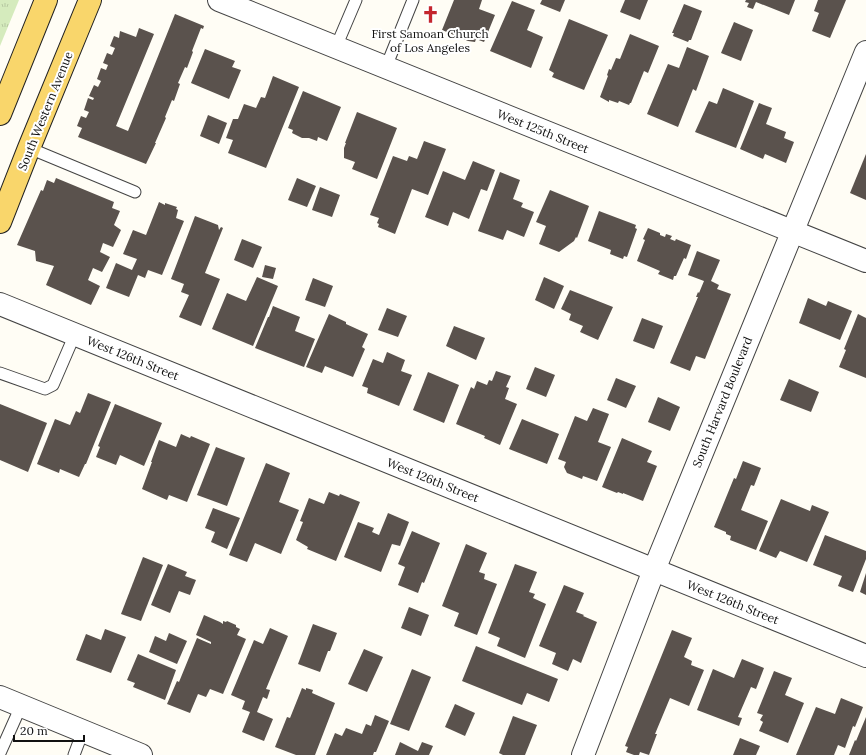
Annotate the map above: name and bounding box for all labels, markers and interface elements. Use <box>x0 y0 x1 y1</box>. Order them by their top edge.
church icon: First Samoan Church of Los Angeles <box>420 4 440 24</box>
place label: First Samoan Church of Los Angeles <box>371 26 489 55</box>
street label: South Western Avenue <box>14 49 76 173</box>
street label: West 125th Street <box>495 106 591 156</box>
street label: West 126th Street <box>85 333 182 383</box>
street label: South Harvard Boulevard <box>689 334 755 470</box>
street label: West 126th Street <box>385 455 482 505</box>
street label: West 126th Street <box>685 577 782 627</box>
scale bar <box>14 717 84 743</box>
text: 20 m <box>20 723 48 738</box>

